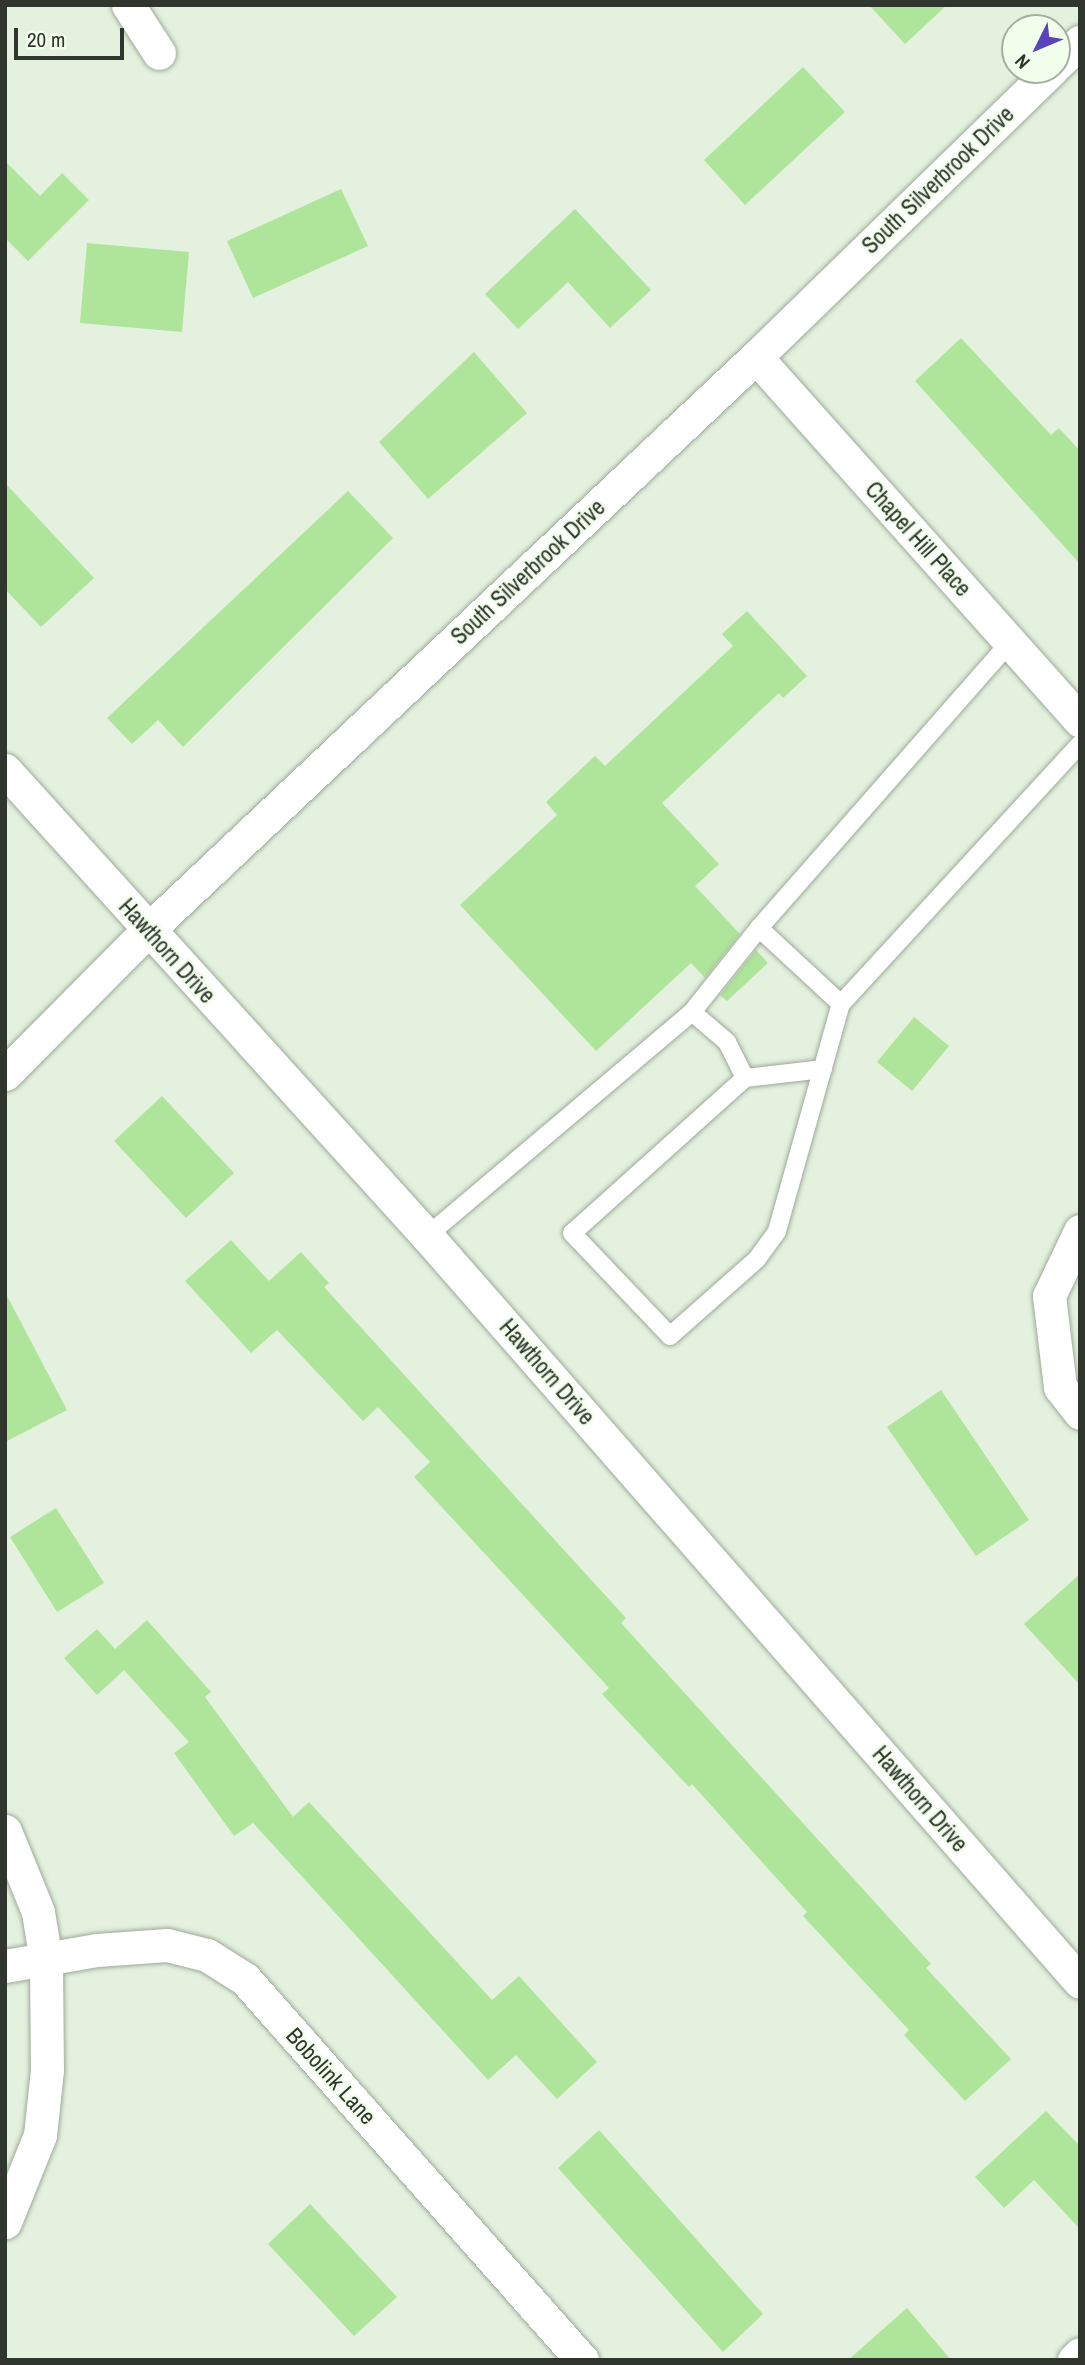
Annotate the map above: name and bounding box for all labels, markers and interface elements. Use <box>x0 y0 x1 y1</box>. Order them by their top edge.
scale bar <box>18 14 128 58</box>
north arrow <box>1001 14 1071 84</box>
text: 20 m <box>27 25 65 54</box>
text: N <box>1009 49 1035 75</box>
street label: South Silverbrook Drive <box>856 101 1020 259</box>
street label: Chapel Hill Place <box>859 476 977 602</box>
street label: South Silverbrook Drive <box>445 494 611 650</box>
street label: Hawthorn Drive <box>113 893 221 1009</box>
street label: Hawthorn Drive <box>494 1314 600 1430</box>
street label: Hawthorn Drive <box>867 1741 973 1857</box>
street label: Bobolink Lane <box>280 2022 382 2130</box>

